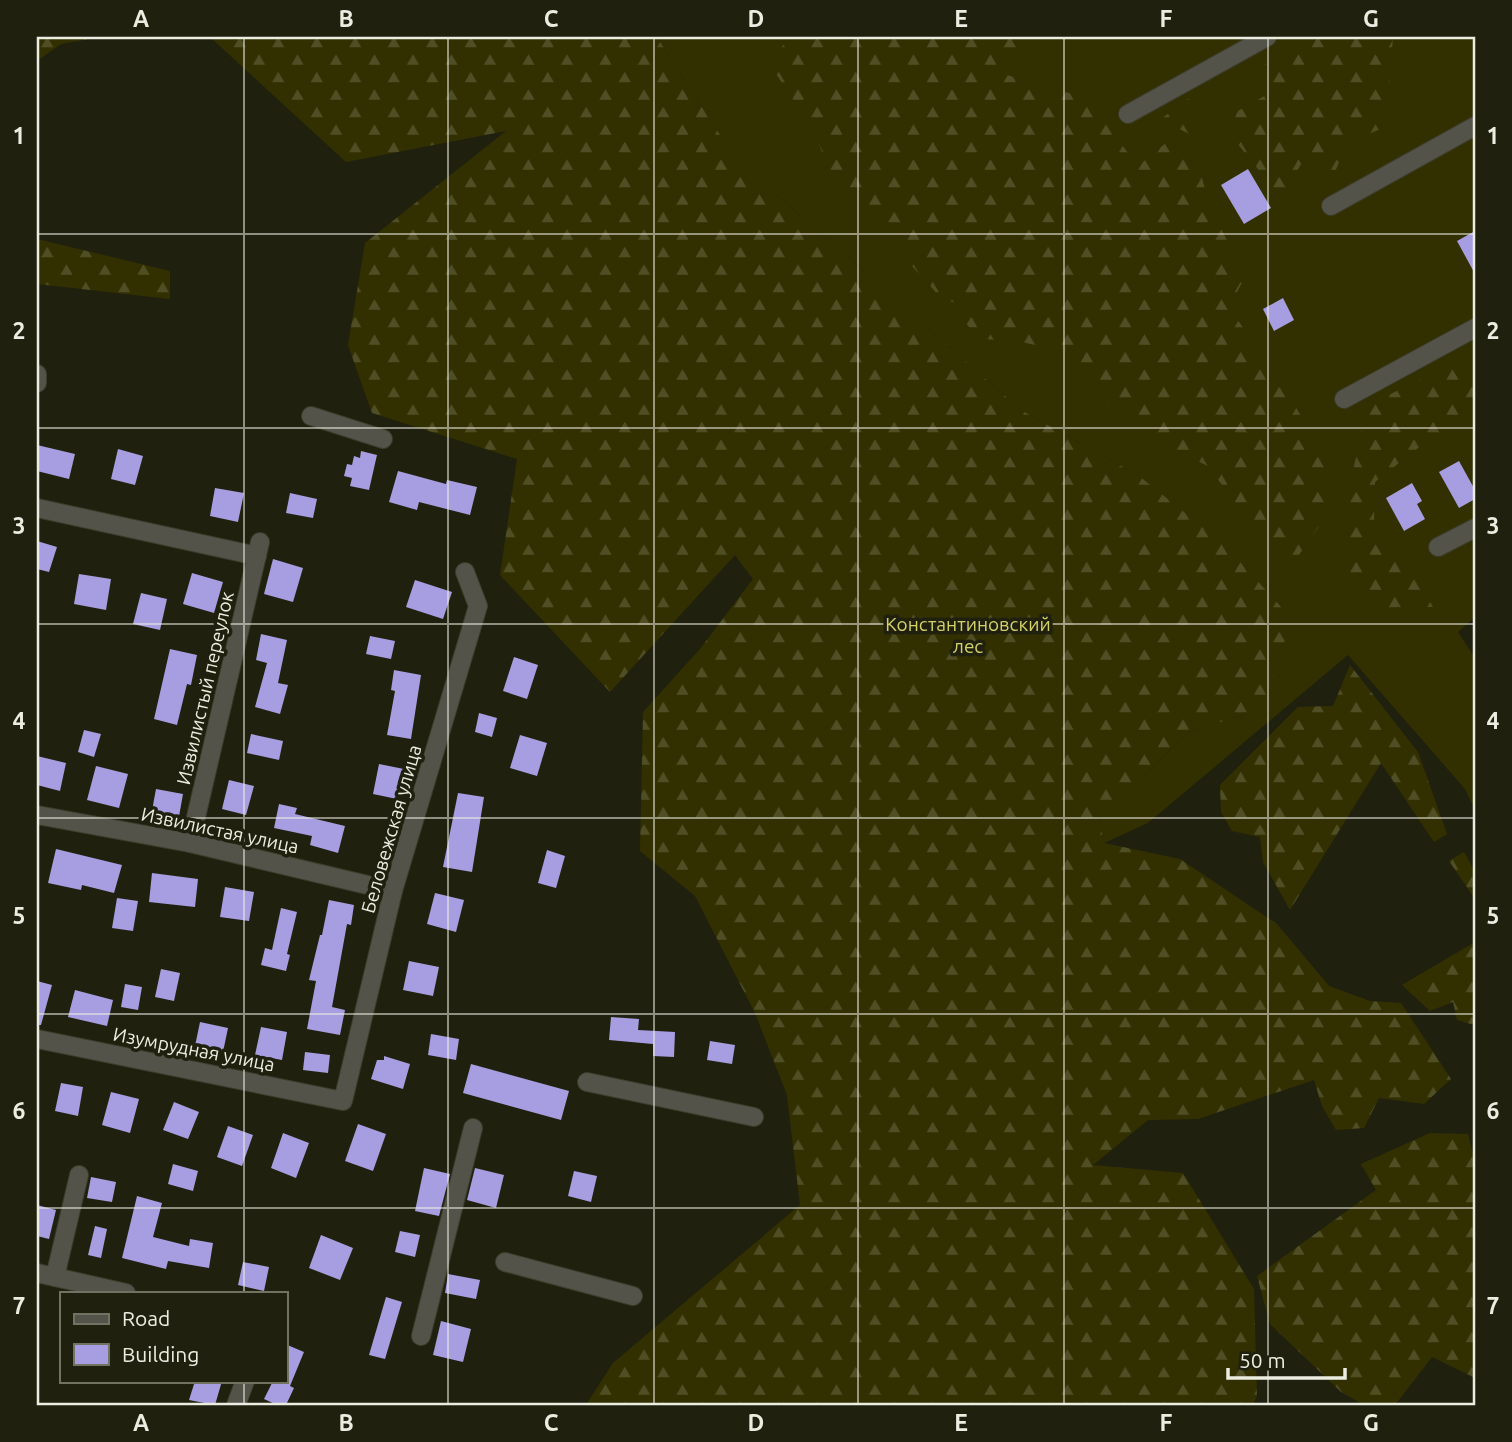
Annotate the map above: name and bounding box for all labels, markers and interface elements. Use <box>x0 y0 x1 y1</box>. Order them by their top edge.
text: A <box>133 6 149 31</box>
text: B <box>338 6 354 31</box>
text: C <box>544 6 559 31</box>
text: D <box>748 6 764 31</box>
text: E <box>954 6 968 31</box>
text: F <box>1160 6 1173 31</box>
text: G <box>1363 6 1379 31</box>
text: 1 <box>13 123 25 148</box>
text: 1 <box>1487 123 1499 148</box>
text: 2 <box>13 318 25 343</box>
text: 2 <box>1487 318 1499 343</box>
text: 3 <box>13 513 25 538</box>
text: 3 <box>1487 513 1499 538</box>
street label: Извилистый переулок <box>172 589 238 787</box>
park label: Константиновский лес <box>885 613 1051 657</box>
text: 4 <box>13 708 26 733</box>
text: 4 <box>1487 708 1500 733</box>
street label: Беловежская улица <box>356 742 426 916</box>
street label: Извилистая улица <box>139 803 301 857</box>
text: 5 <box>13 903 25 928</box>
text: 5 <box>1487 903 1499 928</box>
street label: Изумрудная улица <box>111 1023 277 1075</box>
text: 6 <box>13 1098 26 1123</box>
text: 6 <box>1487 1098 1500 1123</box>
legend <box>60 1292 287 1382</box>
text: 7 <box>13 1293 25 1318</box>
text: 7 <box>1487 1293 1499 1318</box>
text: Road <box>122 1306 170 1330</box>
scale bar <box>1228 1337 1346 1381</box>
text: Building <box>122 1342 199 1366</box>
text: 50 m <box>1239 1348 1286 1372</box>
text: A <box>133 1410 149 1435</box>
text: B <box>338 1410 354 1435</box>
text: C <box>544 1410 559 1435</box>
text: D <box>748 1410 764 1435</box>
text: E <box>954 1410 968 1435</box>
text: F <box>1160 1410 1173 1435</box>
text: G <box>1363 1410 1379 1435</box>

